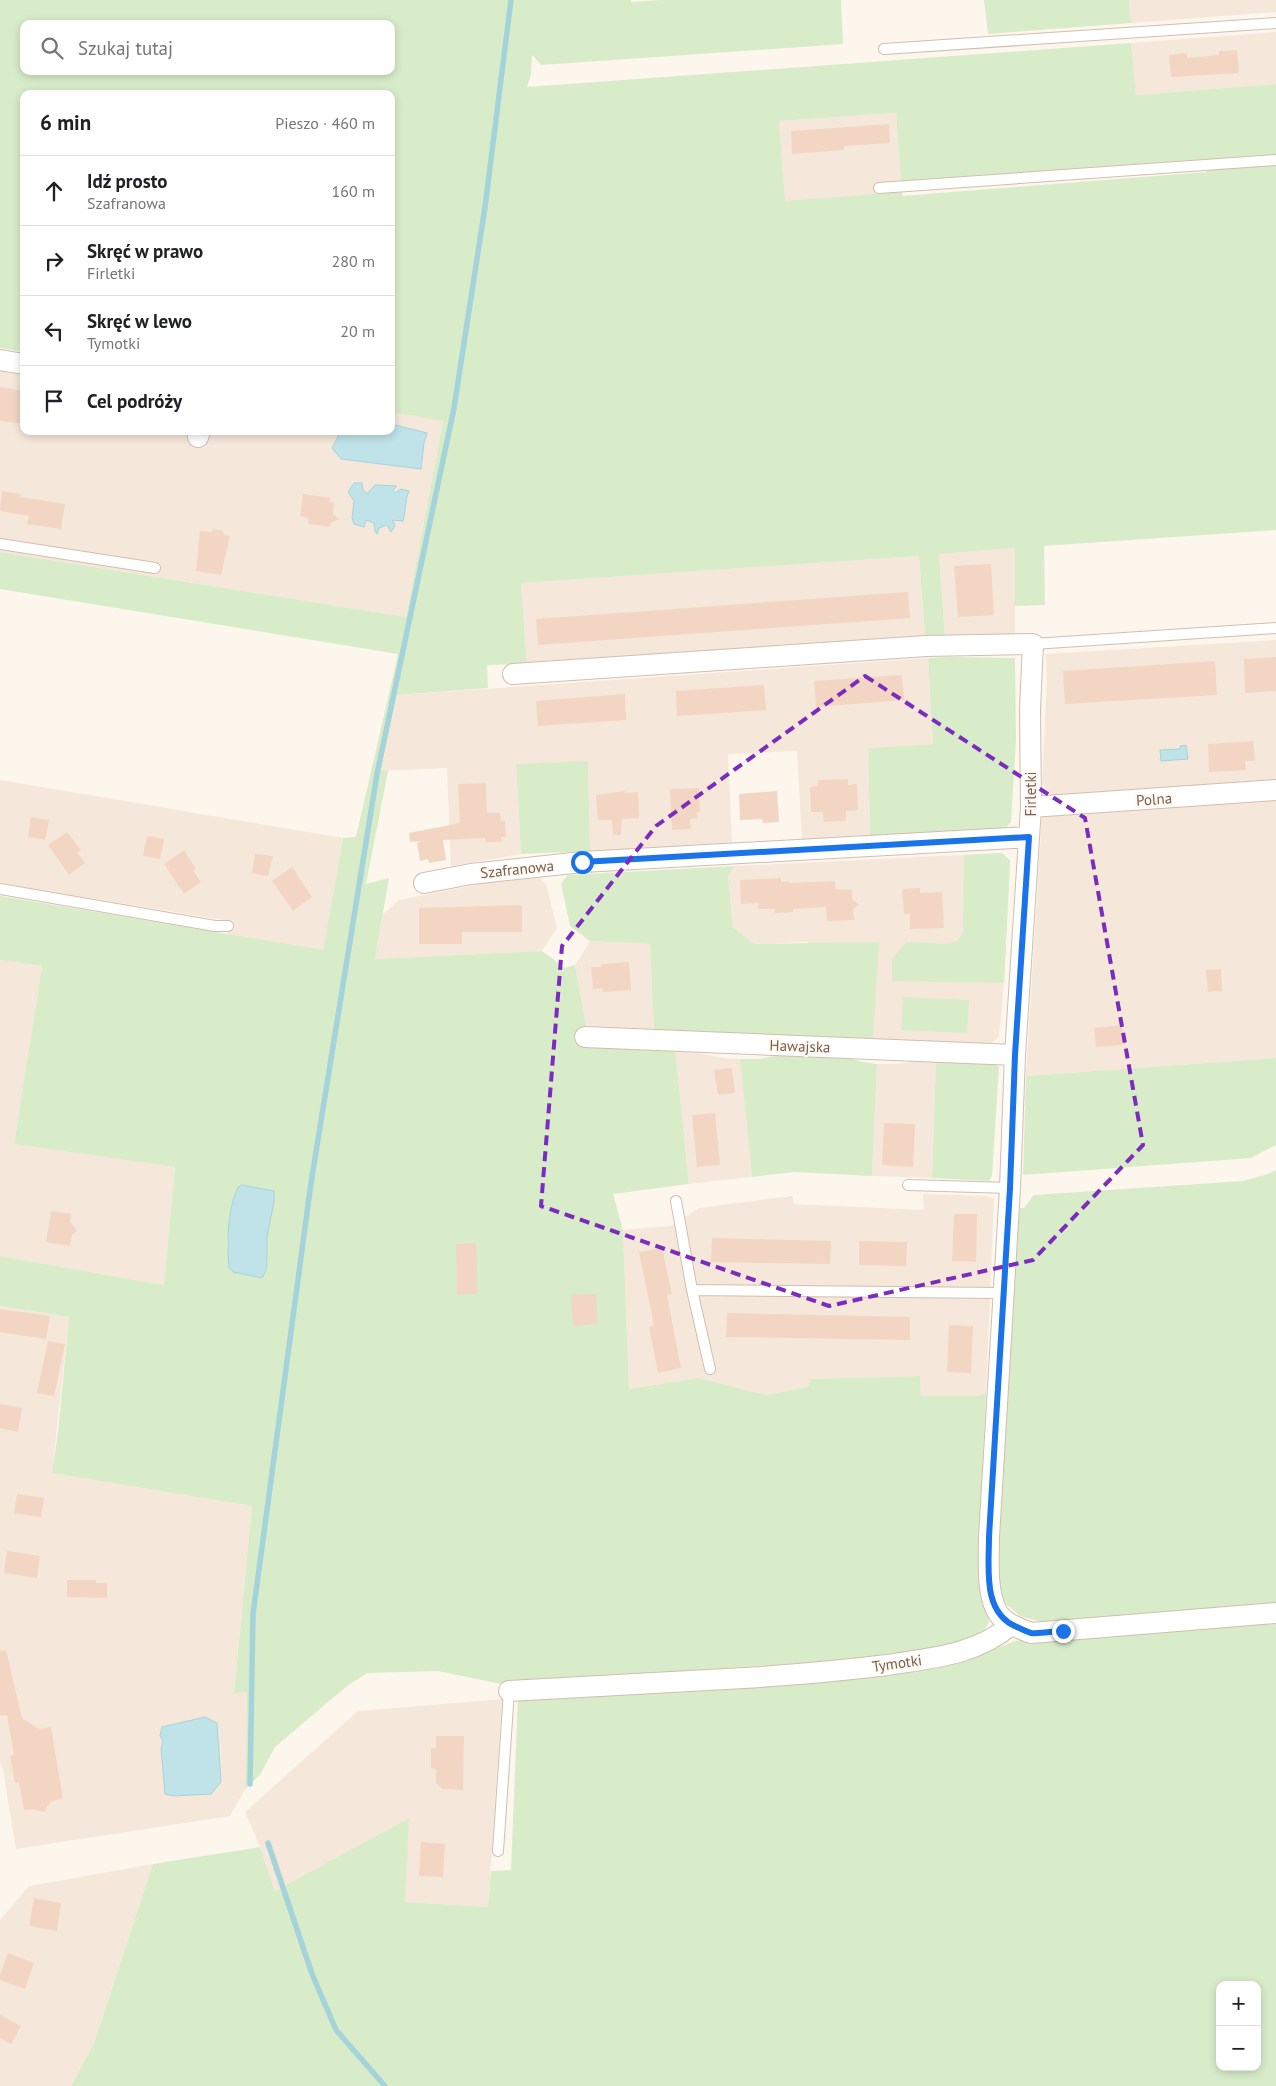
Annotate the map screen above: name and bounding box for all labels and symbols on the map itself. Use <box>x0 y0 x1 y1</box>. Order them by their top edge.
street label: Firletki <box>1021 771 1040 817</box>
street label: Polna <box>1135 788 1173 810</box>
route start <box>571 851 594 874</box>
street label: Szafranowa <box>479 856 555 882</box>
street label: Hawajska <box>769 1035 831 1057</box>
route end <box>1052 1620 1075 1643</box>
street label: Tymotki <box>871 1650 923 1676</box>

